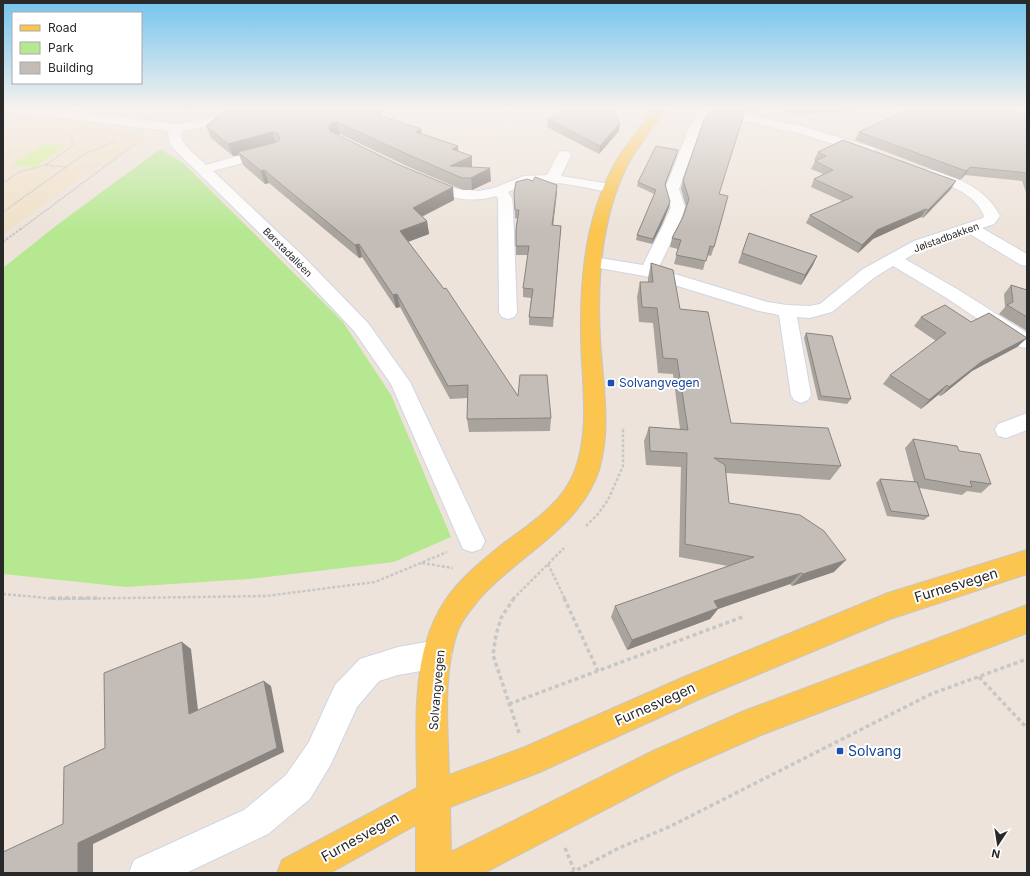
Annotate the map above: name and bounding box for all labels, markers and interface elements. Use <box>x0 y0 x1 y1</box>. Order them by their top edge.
legend <box>12 12 142 84</box>
text: Road <box>48 20 77 35</box>
text: Park <box>48 40 74 55</box>
text: Building <box>48 60 93 75</box>
street label: Jølstadbakken <box>912 220 980 254</box>
street label: Børstadalléen <box>261 225 315 279</box>
place label: Solvangvegen <box>619 375 700 390</box>
marker: Solvangvegen <box>606 378 616 388</box>
street label: Furnesvegen <box>912 564 1000 605</box>
street label: Solvangvegen <box>426 649 447 731</box>
street label: Furnesvegen <box>612 678 698 729</box>
place label: Solvang <box>848 742 901 759</box>
marker: Solvang <box>835 746 845 756</box>
street label: Furnesvegen <box>318 808 402 865</box>
north arrow <box>978 824 1018 864</box>
text: N <box>990 846 1001 862</box>

